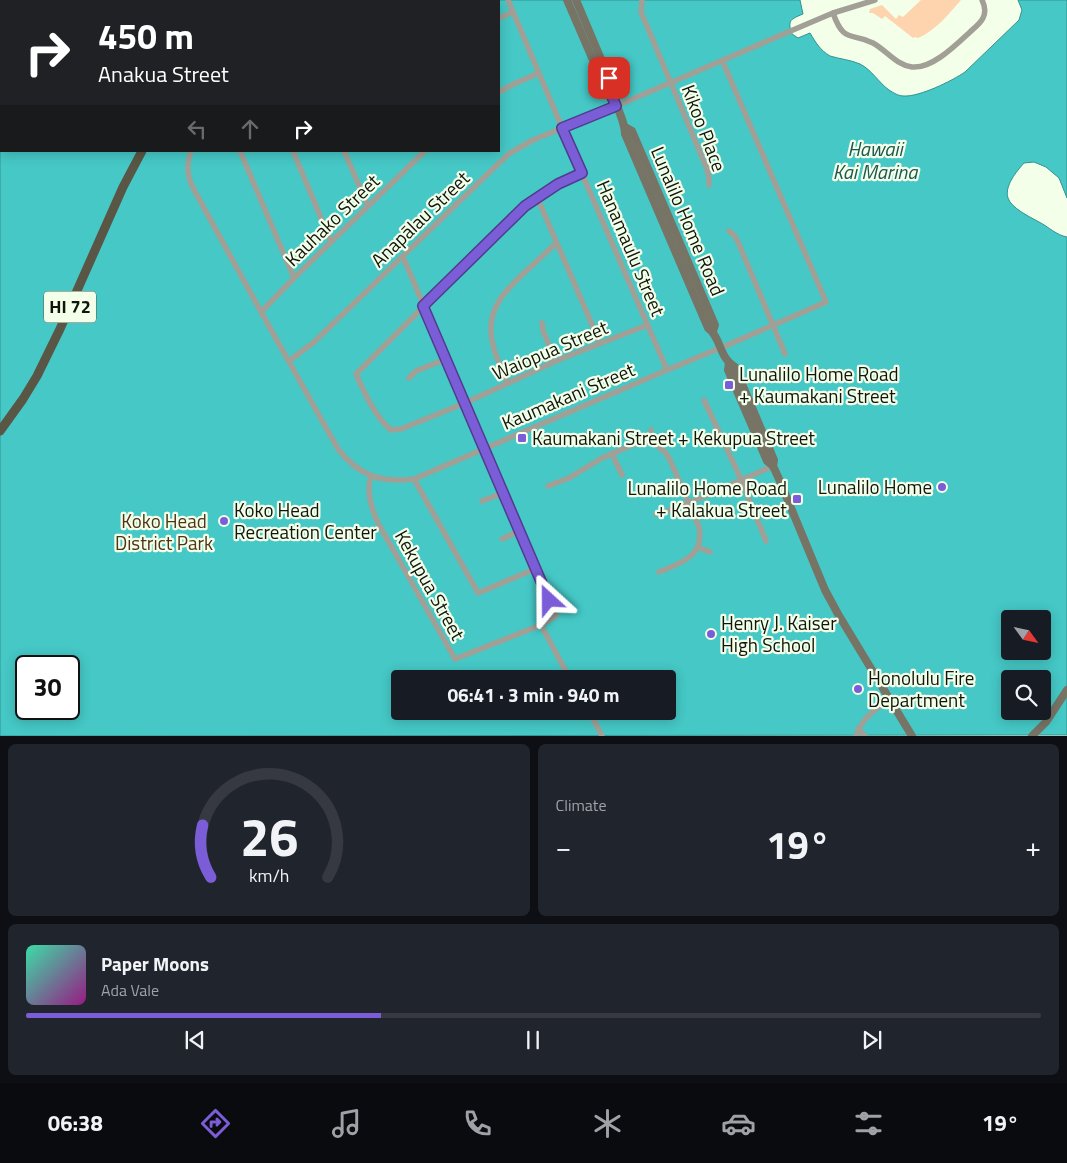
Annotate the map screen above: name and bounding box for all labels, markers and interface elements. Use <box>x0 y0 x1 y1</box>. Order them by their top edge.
text: 450 m <box>98 9 194 63</box>
icon: right <box>15 20 80 85</box>
text: Anakua Street <box>98 57 229 91</box>
pin <box>588 57 630 99</box>
icon: arrive <box>595 64 623 92</box>
street label: Kikoo Place <box>675 80 734 176</box>
icon: left <box>183 115 211 143</box>
icon: ahead <box>236 115 264 143</box>
icon: right <box>289 115 317 143</box>
water label: Hawaii Kai Marina <box>833 133 918 187</box>
street label: Lunalilo Home Road <box>644 142 733 300</box>
street label: Anapālau Street <box>364 164 476 273</box>
street label: Kauhako Street <box>278 167 386 273</box>
street label: Hanamaulu Street <box>590 175 673 321</box>
road number: HI 72 <box>44 292 96 322</box>
street label: Waiopua Street <box>488 312 612 387</box>
street label: Kaumakani Street <box>497 354 639 437</box>
place label: Lunalilo Home Road + Kaumakani Street <box>739 359 899 410</box>
marker: Lunalilo Home Road + Kaumakani Street <box>723 379 735 391</box>
place label: Kaumakani Street + Kekupua Street <box>532 423 815 452</box>
marker: Kaumakani Street + Kekupua Street <box>516 432 528 444</box>
place label: Lunalilo Home <box>818 472 932 501</box>
place label: Lunalilo Home Road + Kalakua Street <box>627 473 787 524</box>
marker: Lunalilo Home <box>936 481 948 493</box>
marker: Lunalilo Home Road + Kalakua Street <box>791 493 803 505</box>
place label: Koko Head Recreation Center <box>234 495 377 546</box>
park label: Koko Head District Park <box>115 506 213 557</box>
marker: Koko Head Recreation Center <box>218 515 230 527</box>
street label: Kekupua Street <box>388 524 473 645</box>
position arrow <box>522 573 574 625</box>
place label: Henry J. Kaiser High School <box>721 608 837 659</box>
north arrow <box>1001 610 1051 660</box>
map controls <box>1001 610 1051 720</box>
marker: Henry J. Kaiser High School <box>705 628 717 640</box>
speed limit sign: 30 <box>15 655 80 720</box>
place label: Honolulu Fire Department <box>868 663 974 714</box>
button: search <box>1001 670 1051 720</box>
text: 06:41 · 3 min · 940 m <box>447 680 620 709</box>
marker: Honolulu Fire Department <box>852 683 864 695</box>
text: Climate <box>556 793 607 817</box>
text: 26 <box>240 797 298 876</box>
text: 19° <box>766 816 830 874</box>
text: − <box>556 825 571 868</box>
text: + <box>1025 825 1041 868</box>
text: km/h <box>249 862 289 889</box>
text: Paper Moons <box>101 949 209 978</box>
text: Ada Vale <box>101 978 159 1002</box>
icon: previous <box>181 1026 209 1054</box>
icon: pause <box>519 1026 547 1054</box>
icon: next <box>858 1026 886 1054</box>
text: 06:38 <box>48 1106 103 1140</box>
icon: directions <box>198 1106 233 1141</box>
icon: music <box>329 1106 364 1141</box>
icon: phone <box>460 1106 495 1141</box>
icon: climate <box>590 1106 625 1141</box>
icon: car <box>721 1106 756 1141</box>
icon: filters <box>851 1106 886 1141</box>
text: 19° <box>982 1106 1019 1140</box>

